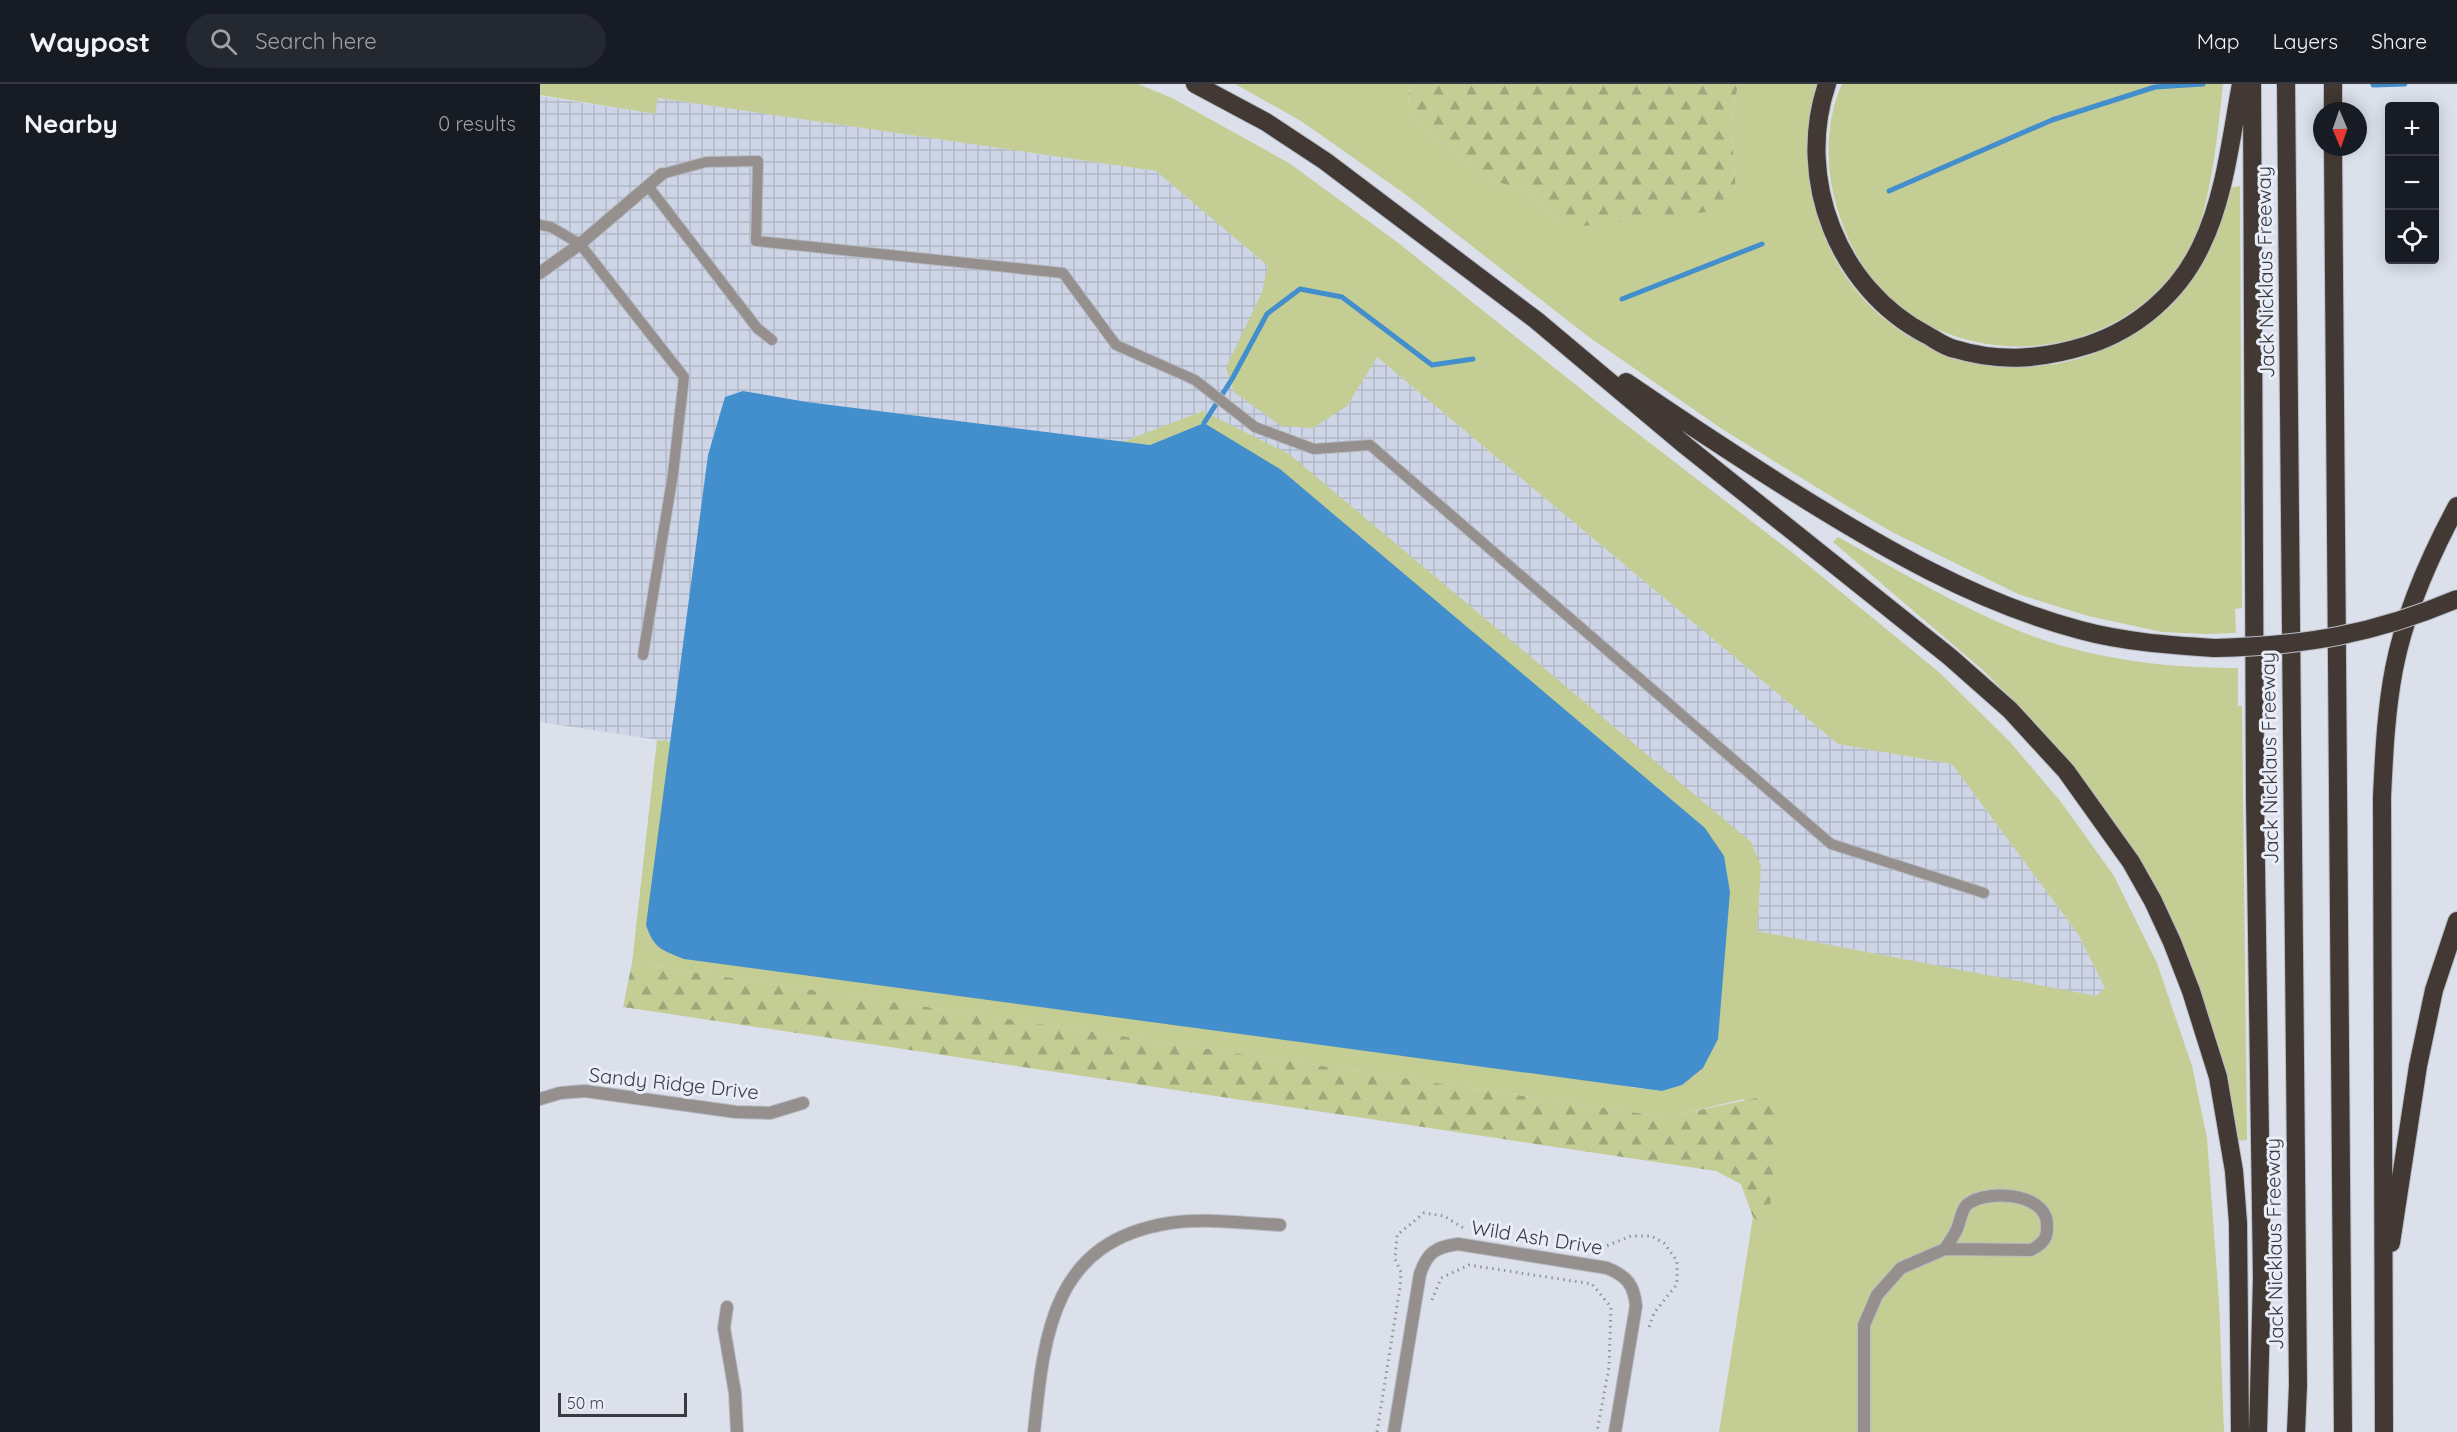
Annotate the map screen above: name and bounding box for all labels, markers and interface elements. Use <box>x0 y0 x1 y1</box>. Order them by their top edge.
search box <box>186 14 606 68</box>
text: Waypost <box>30 24 150 59</box>
icon: search <box>207 25 240 58</box>
text: Search here <box>255 27 377 55</box>
text: Map <box>2197 28 2240 54</box>
text: Layers <box>2273 28 2338 54</box>
text: Share <box>2371 28 2427 54</box>
north arrow <box>2313 102 2367 156</box>
map controls <box>2385 102 2439 264</box>
button: + <box>2385 102 2439 156</box>
text: Nearby <box>24 107 118 140</box>
text: 0 results <box>438 111 516 136</box>
button: − <box>2385 156 2439 210</box>
street label: Jack Nicklaus Freeway <box>2251 166 2279 378</box>
button: locate <box>2385 210 2439 264</box>
street label: Jack Nicklaus Freeway <box>2255 652 2283 864</box>
street label: Sandy Ridge Drive <box>588 1062 760 1104</box>
street label: Jack Nicklaus Freeway <box>2260 1138 2288 1350</box>
street label: Wild Ash Drive <box>1469 1214 1605 1260</box>
scale bar <box>558 1390 687 1418</box>
text: 50 m <box>567 1393 604 1413</box>

